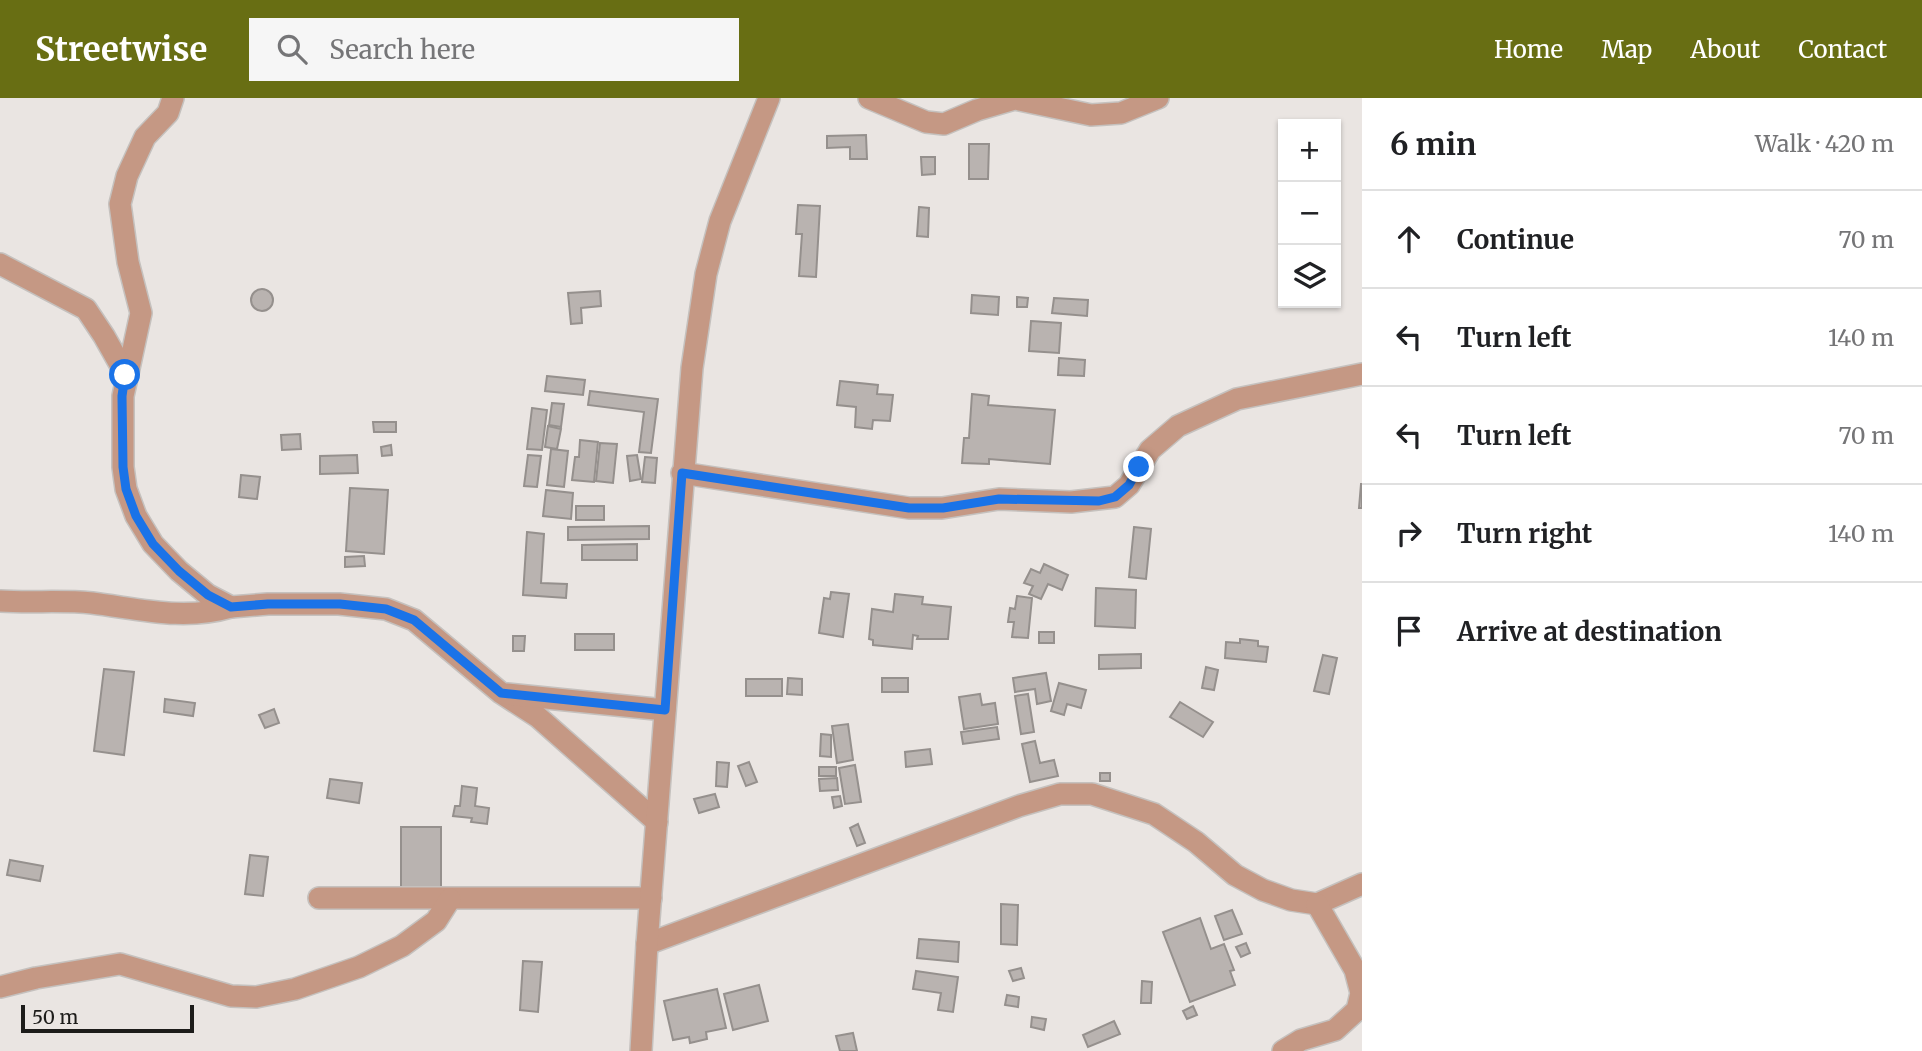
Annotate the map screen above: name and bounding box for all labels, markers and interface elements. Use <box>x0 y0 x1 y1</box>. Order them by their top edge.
search box <box>249 18 739 81</box>
text: Streetwise <box>35 29 207 70</box>
icon: search <box>273 30 311 68</box>
text: Search here <box>329 33 475 66</box>
text: Home <box>1494 34 1563 65</box>
text: Map <box>1601 34 1652 65</box>
text: About <box>1690 34 1760 65</box>
text: Contact <box>1798 34 1887 65</box>
map controls <box>1278 119 1341 308</box>
button: + <box>1278 119 1341 182</box>
text: 6 min <box>1390 125 1476 163</box>
text: Walk · 420 m <box>1755 129 1894 158</box>
button: − <box>1278 182 1341 245</box>
icon: ahead <box>1390 220 1428 258</box>
text: Continue <box>1457 223 1574 256</box>
text: 70 m <box>1838 225 1894 254</box>
button: layers <box>1278 245 1341 308</box>
icon: left <box>1390 318 1428 356</box>
text: Turn left <box>1457 321 1571 354</box>
text: 140 m <box>1828 323 1894 352</box>
route start <box>109 359 140 390</box>
icon: left <box>1390 416 1428 454</box>
text: Turn left <box>1457 419 1571 452</box>
text: 70 m <box>1838 421 1894 450</box>
route end <box>1123 451 1154 482</box>
icon: right <box>1390 514 1428 552</box>
text: Turn right <box>1457 517 1592 550</box>
text: 140 m <box>1828 519 1894 548</box>
icon: arrive <box>1390 612 1428 650</box>
text: Arrive at destination <box>1457 615 1722 648</box>
scale bar <box>21 1002 194 1034</box>
text: 50 m <box>32 1005 78 1029</box>

